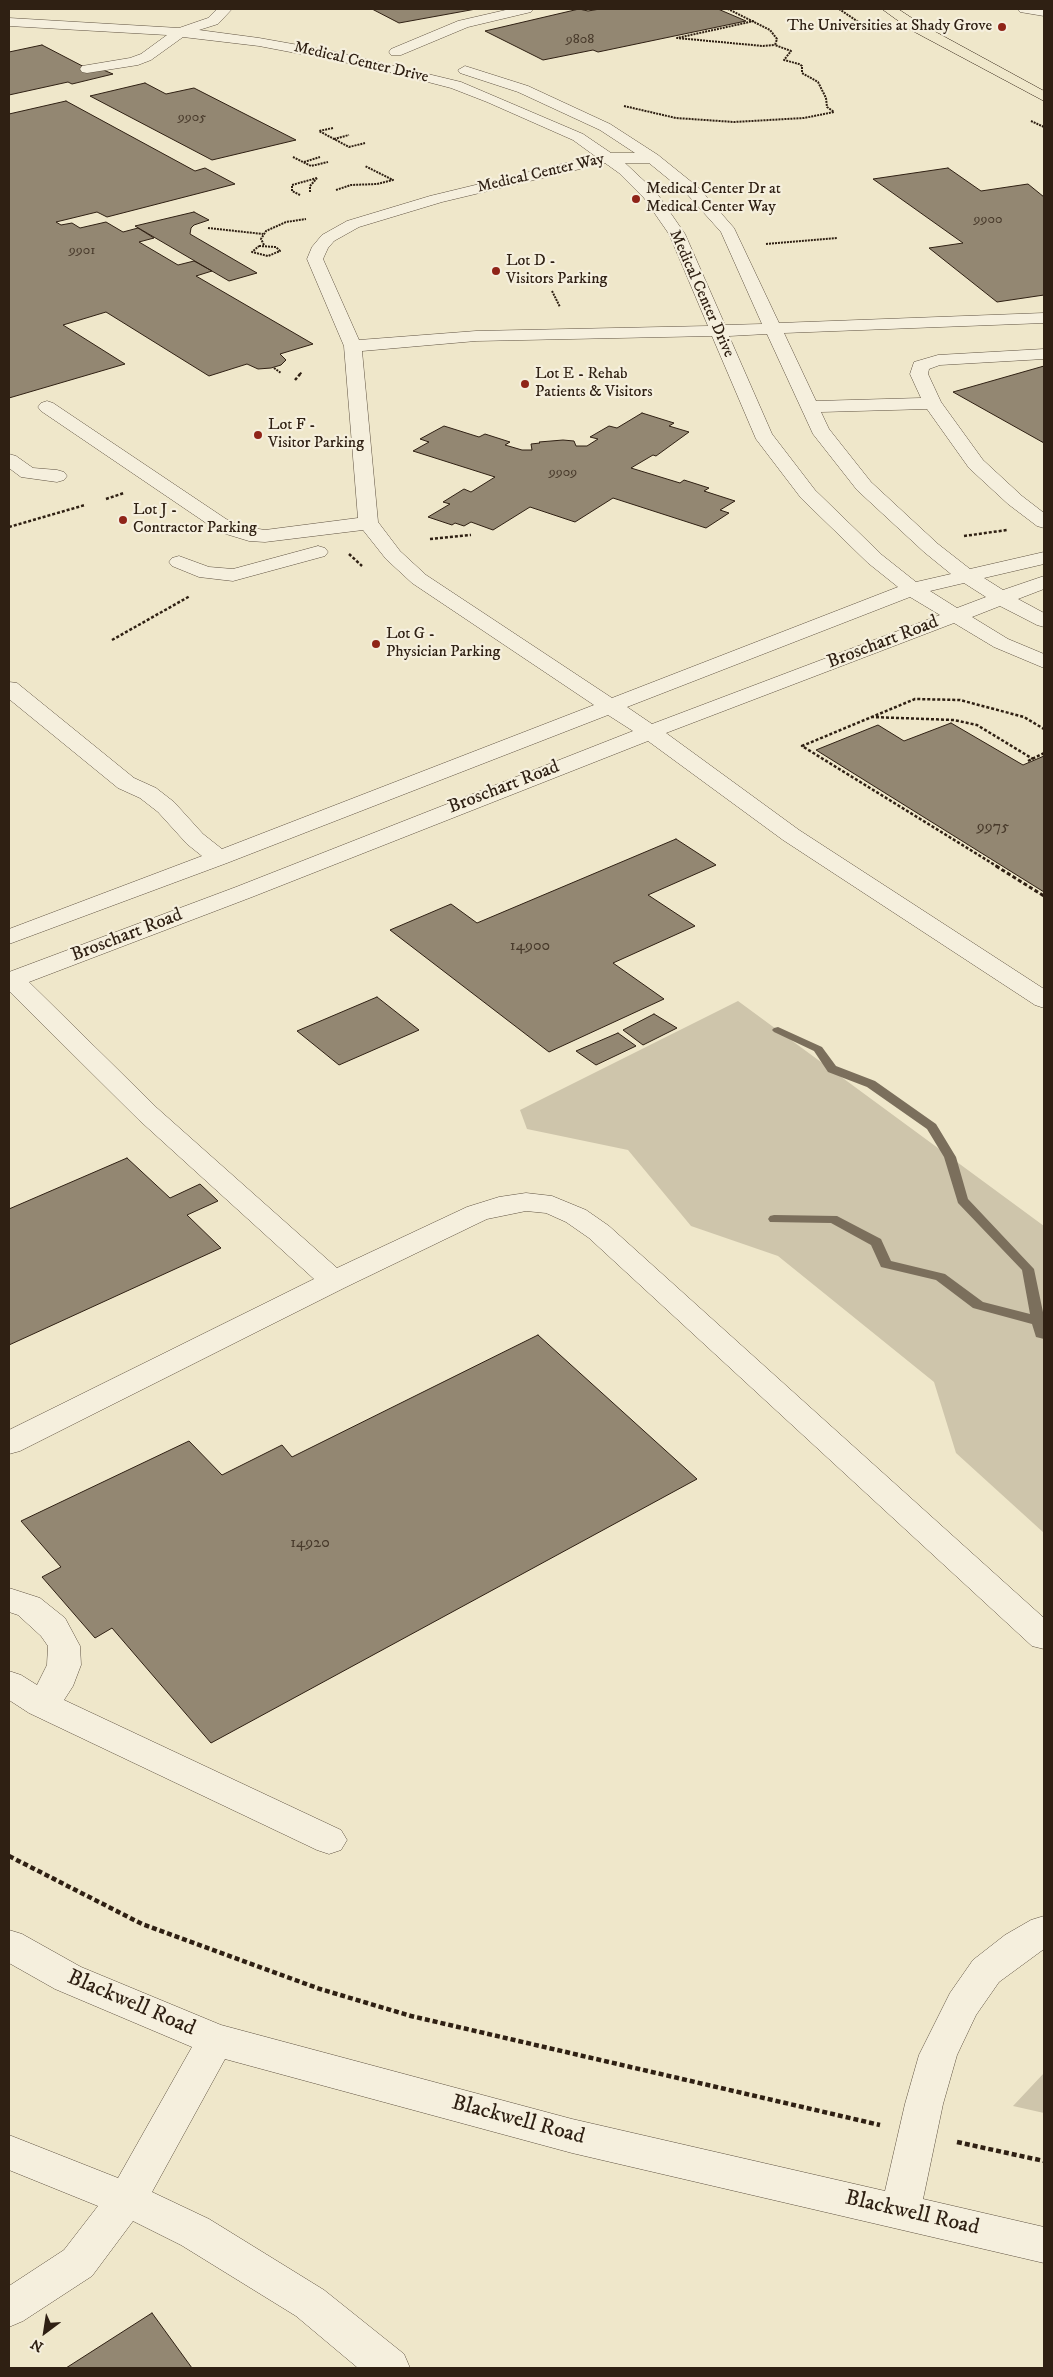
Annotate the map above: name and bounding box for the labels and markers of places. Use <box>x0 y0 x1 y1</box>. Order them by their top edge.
place label: The Universities at Shady Grove <box>787 17 992 37</box>
marker: The Universities at Shady Grove <box>996 21 1008 33</box>
place label: Medical Center Dr at Medical Center Way <box>646 180 781 218</box>
marker: Medical Center Dr at Medical Center Way <box>630 193 642 205</box>
place label: Lot D - Visitors Parking <box>506 252 607 290</box>
marker: Lot D - Visitors Parking <box>490 265 502 277</box>
place label: Lot E - Rehab Patients & Visitors <box>535 365 653 403</box>
marker: Lot E - Rehab Patients & Visitors <box>519 378 531 390</box>
place label: Lot F - Visitor Parking <box>268 416 364 454</box>
marker: Lot F - Visitor Parking <box>252 429 264 441</box>
place label: Lot J - Contractor Parking <box>133 501 257 539</box>
marker: Lot J - Contractor Parking <box>117 514 129 526</box>
place label: Lot G - Physician Parking <box>386 625 500 663</box>
marker: Lot G - Physician Parking <box>370 638 382 650</box>

